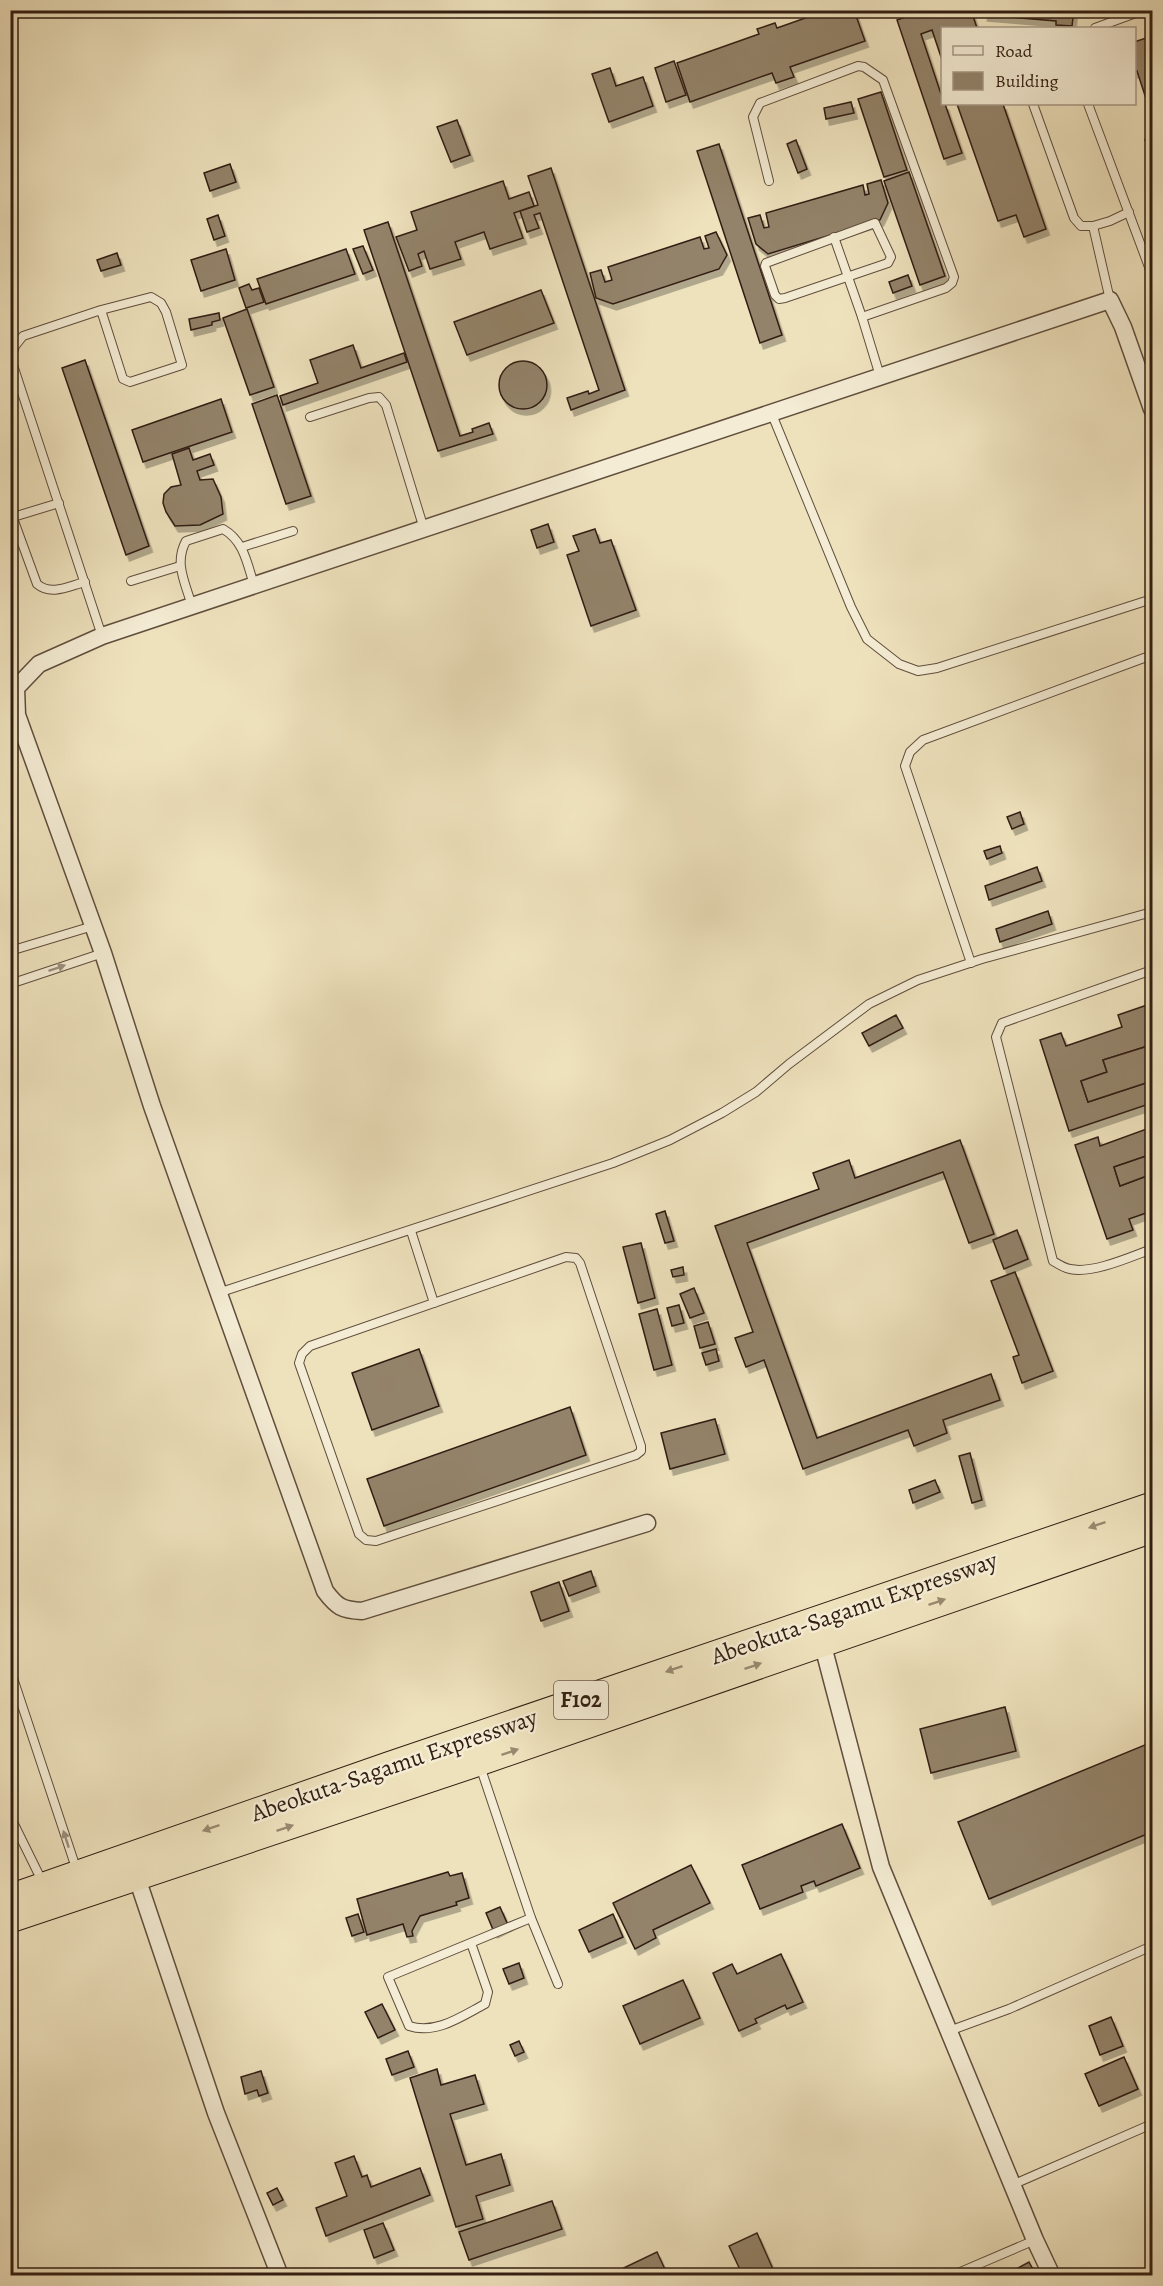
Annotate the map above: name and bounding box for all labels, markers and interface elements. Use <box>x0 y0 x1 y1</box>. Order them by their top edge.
legend <box>941 27 1136 105</box>
text: Road <box>995 39 1033 63</box>
text: Building <box>995 69 1059 93</box>
one-way arrow <box>48 963 66 973</box>
one-way arrow <box>1088 1521 1106 1531</box>
street label: Abeokuta-Sagamu Expressway <box>706 1544 1002 1672</box>
one-way arrow <box>928 1597 946 1607</box>
one-way arrow <box>744 1661 762 1671</box>
one-way arrow <box>665 1664 683 1674</box>
road number: F102 <box>554 1681 608 1719</box>
street label: Abeokuta-Sagamu Expressway <box>246 1701 542 1829</box>
one-way arrow <box>501 1746 519 1756</box>
one-way arrow <box>276 1822 294 1832</box>
one-way arrow <box>202 1823 220 1833</box>
one-way arrow <box>61 1830 70 1848</box>

